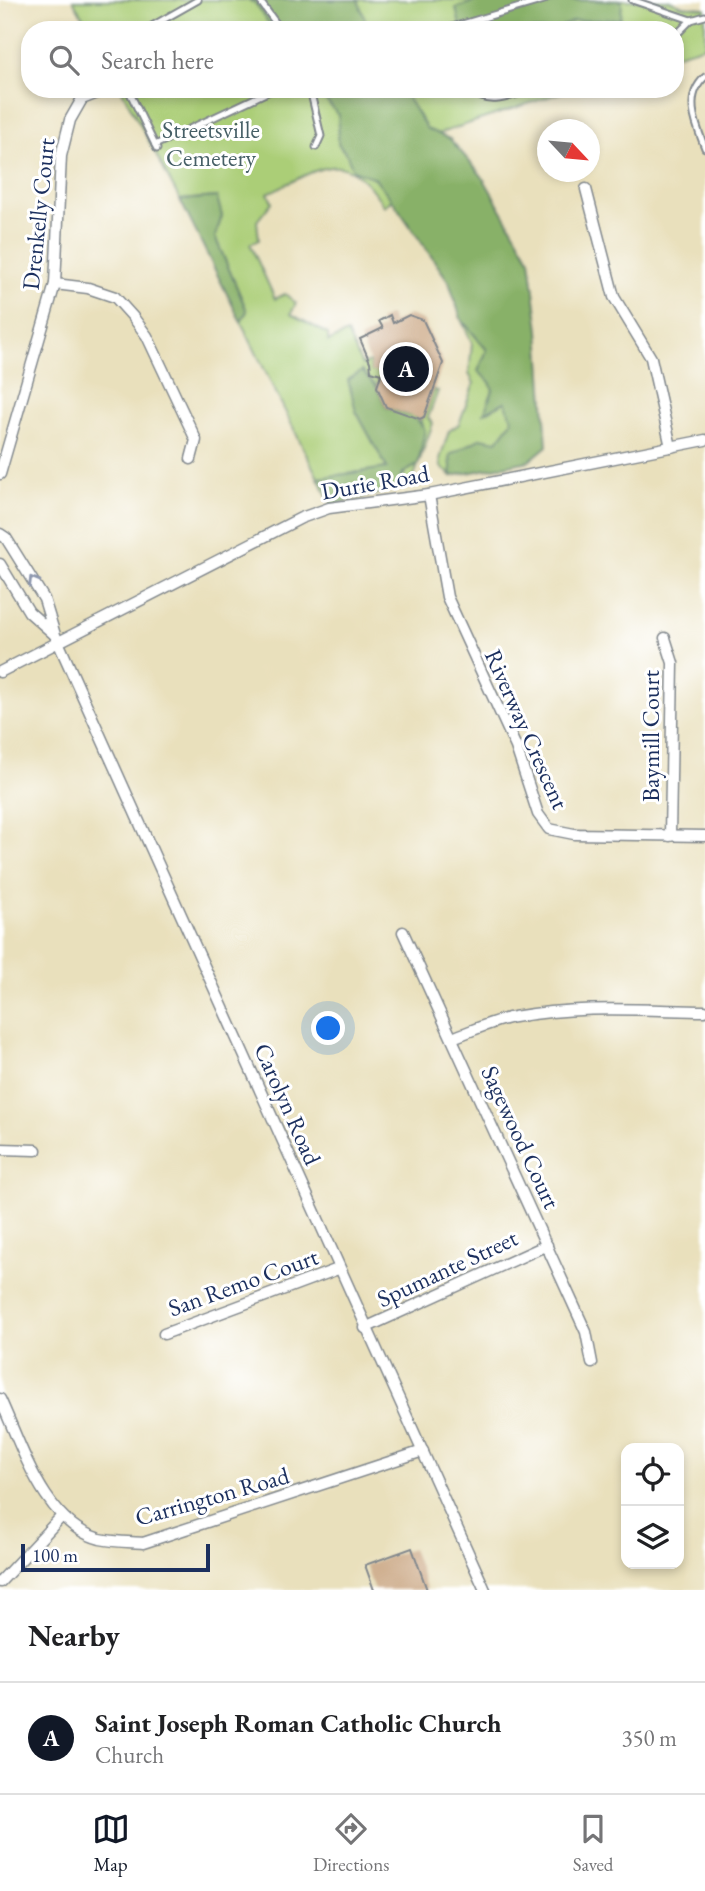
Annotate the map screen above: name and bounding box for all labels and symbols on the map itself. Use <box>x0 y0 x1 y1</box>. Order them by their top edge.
park label: Streetsville Cemetery <box>162 114 260 173</box>
north arrow <box>537 119 600 182</box>
street label: Drenkelly Court <box>15 136 61 292</box>
pin: A <box>383 343 429 395</box>
street label: Durie Road <box>319 457 432 507</box>
one-way arrow <box>28 576 41 589</box>
street label: Riverway Crescent <box>478 644 576 814</box>
street label: Baymill Court <box>635 670 666 802</box>
your location <box>311 1011 345 1045</box>
street label: Carolyn Road <box>247 1038 329 1171</box>
street label: Sagewood Court <box>474 1061 568 1214</box>
street label: Spumante Street <box>372 1222 523 1314</box>
street label: San Remo Court <box>164 1240 323 1323</box>
street label: Carrington Road <box>131 1459 293 1533</box>
scale bar <box>21 1541 210 1573</box>

